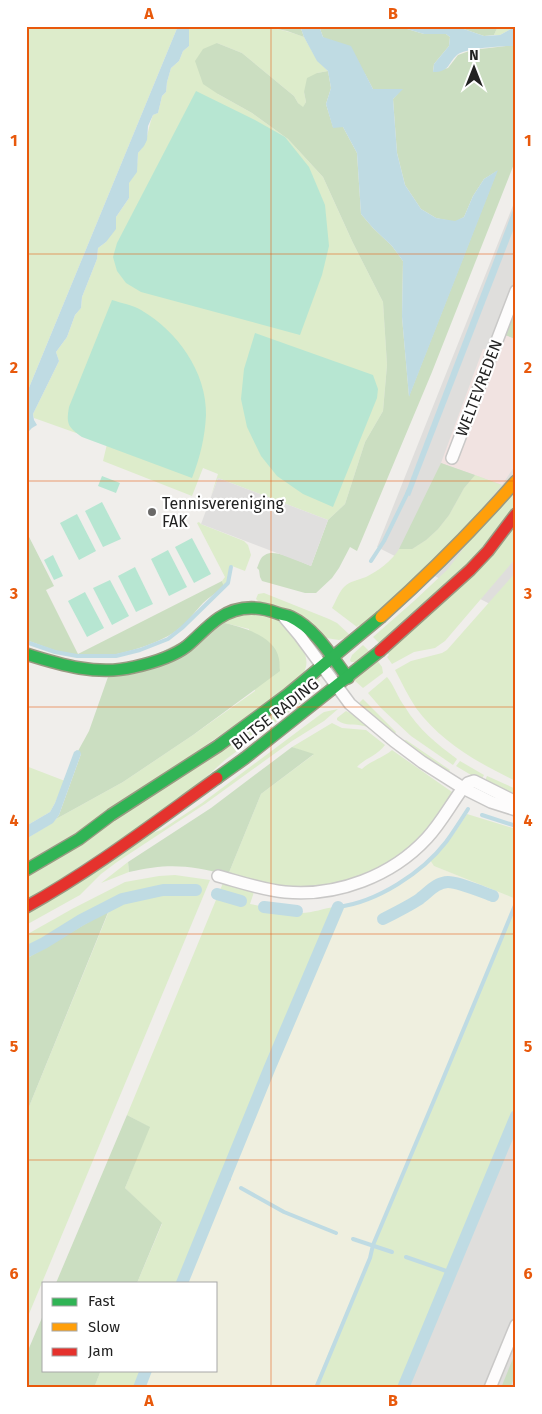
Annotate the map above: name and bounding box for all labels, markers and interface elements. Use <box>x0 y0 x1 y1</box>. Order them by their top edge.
text: A <box>143 4 154 23</box>
text: B <box>388 4 398 23</box>
north arrow <box>450 42 500 92</box>
text: N <box>469 47 479 64</box>
text: 1 <box>10 131 18 150</box>
text: 1 <box>524 131 532 150</box>
street label: WELTEVREDEN <box>452 337 506 439</box>
text: 2 <box>10 358 18 377</box>
text: 2 <box>524 358 532 377</box>
place label: Tennisvereniging FAK <box>162 494 285 531</box>
marker: Tennisvereniging FAK <box>146 506 158 518</box>
text: 3 <box>9 584 18 603</box>
text: 3 <box>523 584 532 603</box>
street label: BILTSE RADING <box>228 674 322 754</box>
text: 4 <box>9 811 19 830</box>
text: 4 <box>523 811 533 830</box>
text: 5 <box>10 1037 19 1056</box>
text: 5 <box>524 1037 533 1056</box>
text: 6 <box>9 1264 19 1283</box>
text: 6 <box>523 1264 533 1283</box>
legend <box>42 1282 218 1372</box>
text: Fast <box>88 1292 115 1310</box>
text: Slow <box>88 1318 120 1336</box>
text: Jam <box>88 1342 114 1360</box>
text: A <box>143 1391 154 1410</box>
text: B <box>388 1391 398 1410</box>

